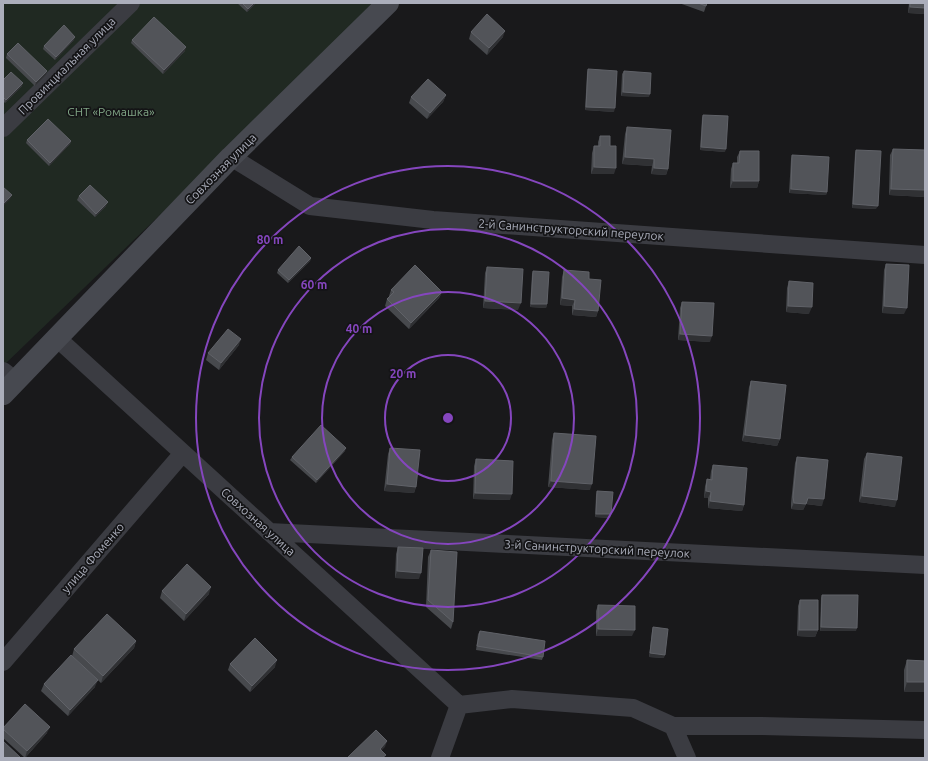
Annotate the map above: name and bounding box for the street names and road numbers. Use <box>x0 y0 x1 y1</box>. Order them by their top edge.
street label: Провинциальная улица <box>15 14 118 117</box>
street label: Совхозная улица <box>183 131 259 207</box>
street label: 2-й Санинструкторский переулок <box>478 217 664 242</box>
street label: Совхозная улица <box>219 485 298 558</box>
street label: улица Фоменко <box>59 520 126 595</box>
street label: 3-й Санинструкторский переулок <box>504 537 690 560</box>

